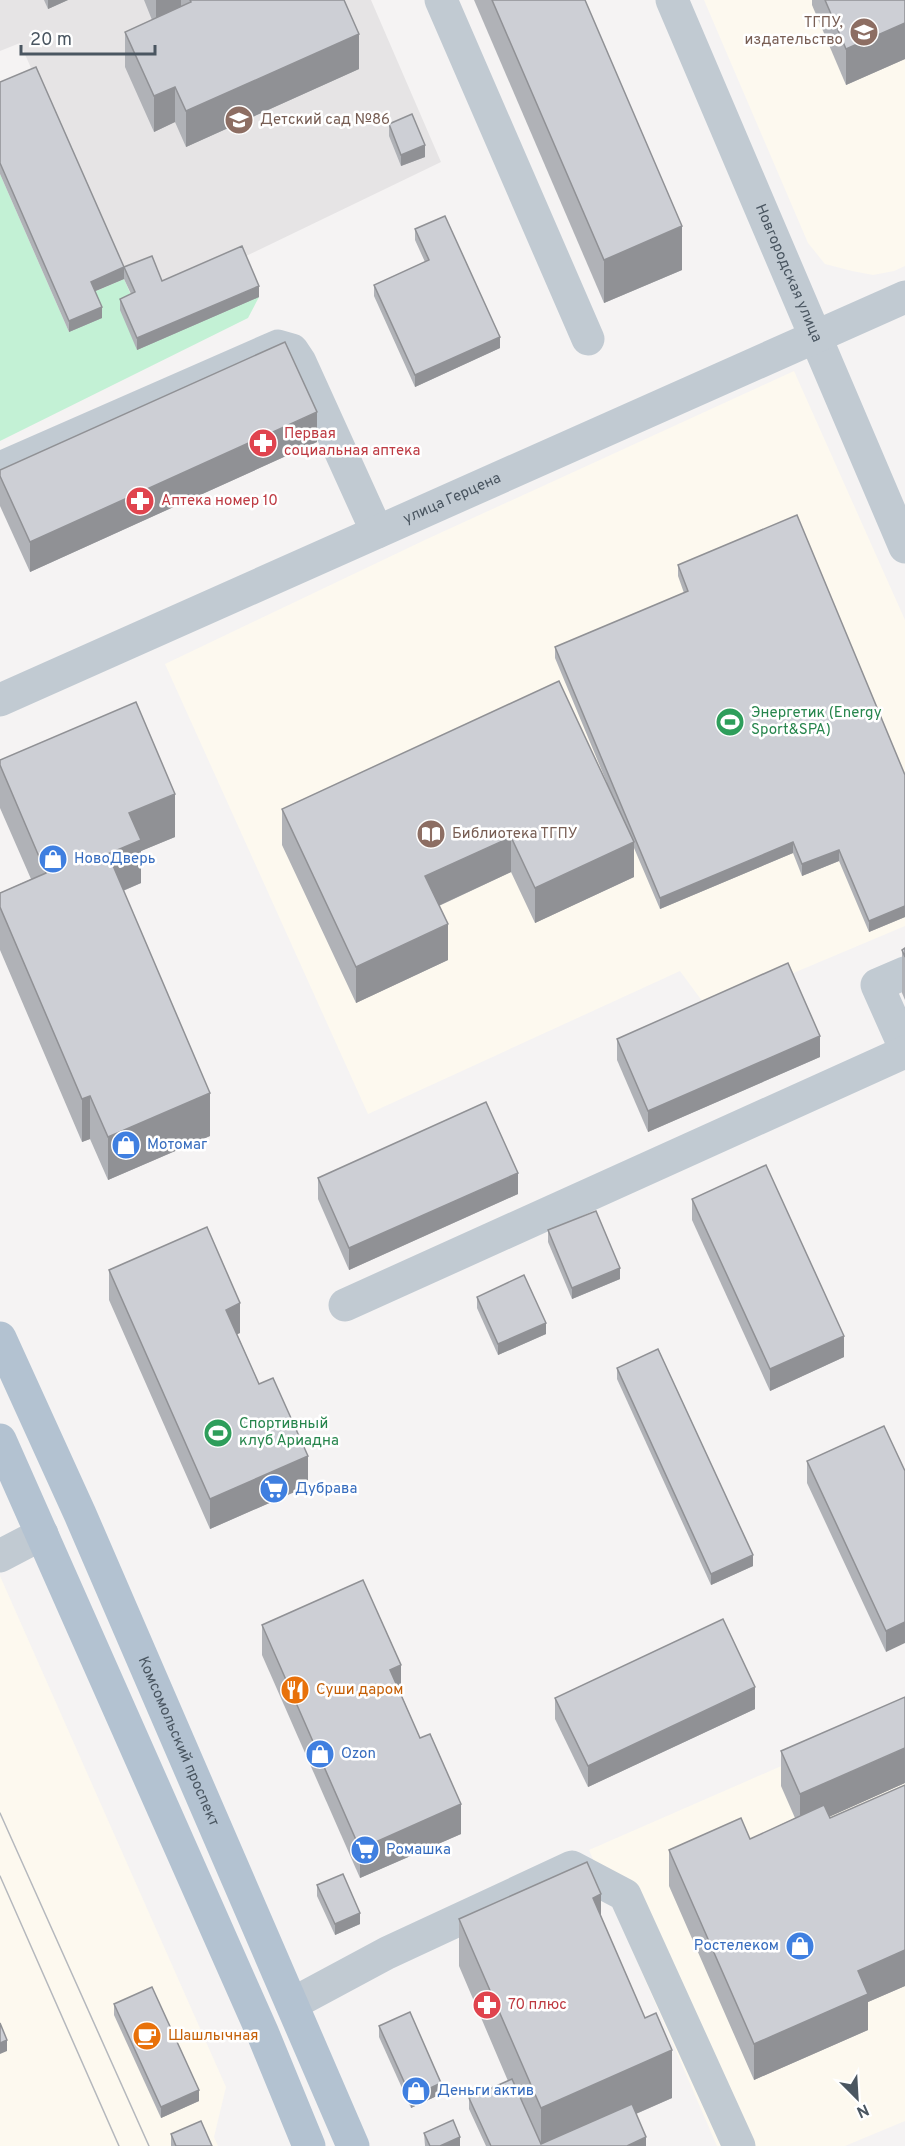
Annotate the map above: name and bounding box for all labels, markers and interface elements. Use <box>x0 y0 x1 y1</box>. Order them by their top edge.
place label: ТГПУ, издательство <box>744 14 843 50</box>
school or university icon: ТГПУ, издательство <box>848 16 880 48</box>
scale bar <box>21 18 154 56</box>
text: 20 m <box>30 29 72 52</box>
school or university icon: Детский сад №86 <box>223 104 255 136</box>
place label: Детский сад №86 <box>260 111 390 130</box>
street label: Новгородская улица <box>751 201 826 345</box>
place label: Первая социальная аптека <box>284 425 421 461</box>
pharmacy icon: Первая социальная аптека <box>247 427 279 459</box>
street label: улица Герцена <box>400 469 504 529</box>
pharmacy icon: Аптека номер 10 <box>124 485 156 517</box>
place label: Аптека номер 10 <box>161 492 278 511</box>
place label: Энергетик (Energy Sport&SPA) <box>751 704 882 740</box>
sports icon: Энергетик (Energy Sport&SPA) <box>714 706 746 738</box>
library icon: Библиотека ТГПУ <box>415 818 447 850</box>
place label: Библиотека ТГПУ <box>452 825 578 844</box>
shop icon: НовоДверь <box>37 843 69 875</box>
place label: НовоДверь <box>74 850 156 869</box>
shop icon: Мотомаг <box>110 1129 142 1161</box>
place label: Мотомаг <box>147 1136 207 1155</box>
place label: Спортивный клуб Ариадна <box>239 1415 339 1451</box>
sports icon: Спортивный клуб Ариадна <box>202 1417 234 1449</box>
supermarket icon: Дубрава <box>258 1473 290 1505</box>
place label: Дубрава <box>295 1480 357 1499</box>
street label: Комсомольский проспект <box>133 1654 223 1829</box>
restaurant icon: Суши даром <box>279 1674 311 1706</box>
place label: Суши даром <box>316 1681 403 1700</box>
shop icon: Ozon <box>304 1738 336 1770</box>
place label: Ozon <box>341 1745 376 1764</box>
supermarket icon: Ромашка <box>349 1834 381 1866</box>
place label: Ромашка <box>386 1841 451 1860</box>
shop icon: Ростелеком <box>784 1930 816 1962</box>
place label: Ростелеком <box>694 1937 779 1956</box>
pharmacy icon: 70 плюс <box>471 1989 503 2021</box>
place label: 70 плюс <box>508 1996 567 2015</box>
cafe icon: Шашлычная <box>131 2020 163 2052</box>
place label: Шашлычная <box>168 2027 259 2046</box>
north arrow <box>827 2068 887 2128</box>
shop icon: Деньги актив <box>400 2075 432 2107</box>
place label: Деньги актив <box>437 2082 534 2101</box>
text: N <box>853 2098 872 2121</box>

